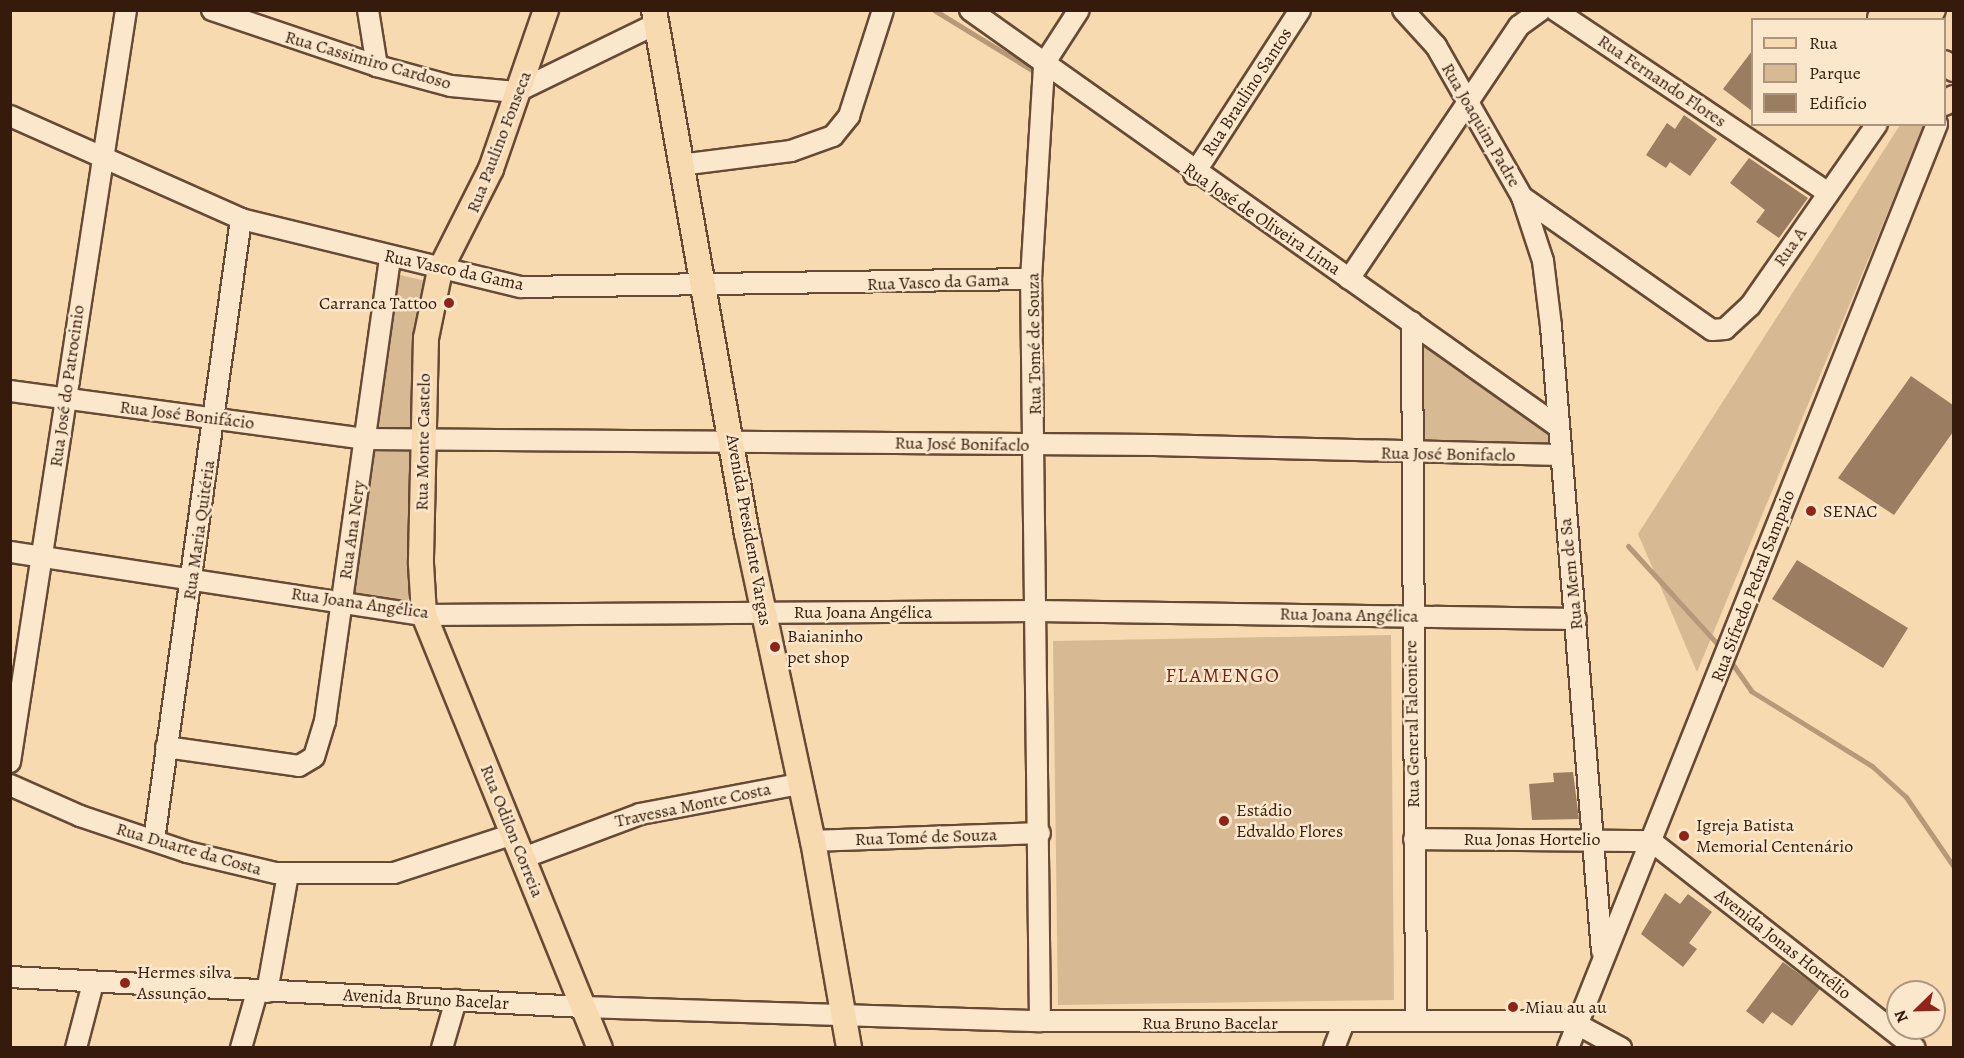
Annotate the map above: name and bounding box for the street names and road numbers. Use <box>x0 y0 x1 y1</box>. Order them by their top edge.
street label: Rua Braulino Santos <box>1197 24 1297 160</box>
street label: Rua Cassimiro Cardoso <box>282 26 454 94</box>
street label: Rua Fernando Flores <box>1594 30 1730 132</box>
street label: Rua Joaquim Padre <box>1437 59 1525 191</box>
street label: Rua Paulino Fonseca <box>462 68 536 216</box>
street label: Rua José de Oliveira Lima <box>1179 158 1345 280</box>
street label: Rua A <box>1769 223 1811 271</box>
street label: Rua Vasco da Gama <box>382 245 526 295</box>
street label: Rua Vasco da Gama <box>866 269 1010 295</box>
street label: Rua Tomé de Souza <box>1022 273 1046 415</box>
street label: Rua José do Patrocinio <box>45 304 89 468</box>
street label: Rua Monte Castelo <box>411 373 435 511</box>
street label: Rua José Bonifácio <box>118 396 256 434</box>
street label: Rua José Bonifaclo <box>894 432 1030 456</box>
street label: Avenida Presidente Vargas <box>722 433 776 627</box>
street label: Rua José Bonifaclo <box>1380 442 1516 466</box>
street label: Rua Maria Quitéria <box>178 459 220 601</box>
street label: Rua Ana Nery <box>334 479 370 581</box>
street label: Rua Sifredo Pedral Sampaio <box>1706 487 1800 685</box>
street label: Rua Mem de Sa <box>1554 517 1588 631</box>
street label: Rua Joana Angélica <box>290 583 430 623</box>
street label: Rua Joana Angélica <box>794 601 932 623</box>
street label: Rua Joana Angélica <box>1279 603 1419 627</box>
street label: Rua General Falconiere <box>1400 640 1424 808</box>
street label: Rua Odilon Correia <box>476 762 548 900</box>
street label: Travessa Monte Costa <box>613 778 773 832</box>
street label: Rua Duarte da Costa <box>114 818 264 880</box>
street label: Rua Tomé de Souza <box>855 824 997 850</box>
street label: Rua Jonas Hortelio <box>1464 828 1600 850</box>
street label: Avenida Jonas Hortélio <box>1710 884 1856 1004</box>
street label: Avenida Bruno Bacelar <box>342 984 510 1014</box>
street label: Rua Bruno Bacelar <box>1142 1012 1278 1034</box>

